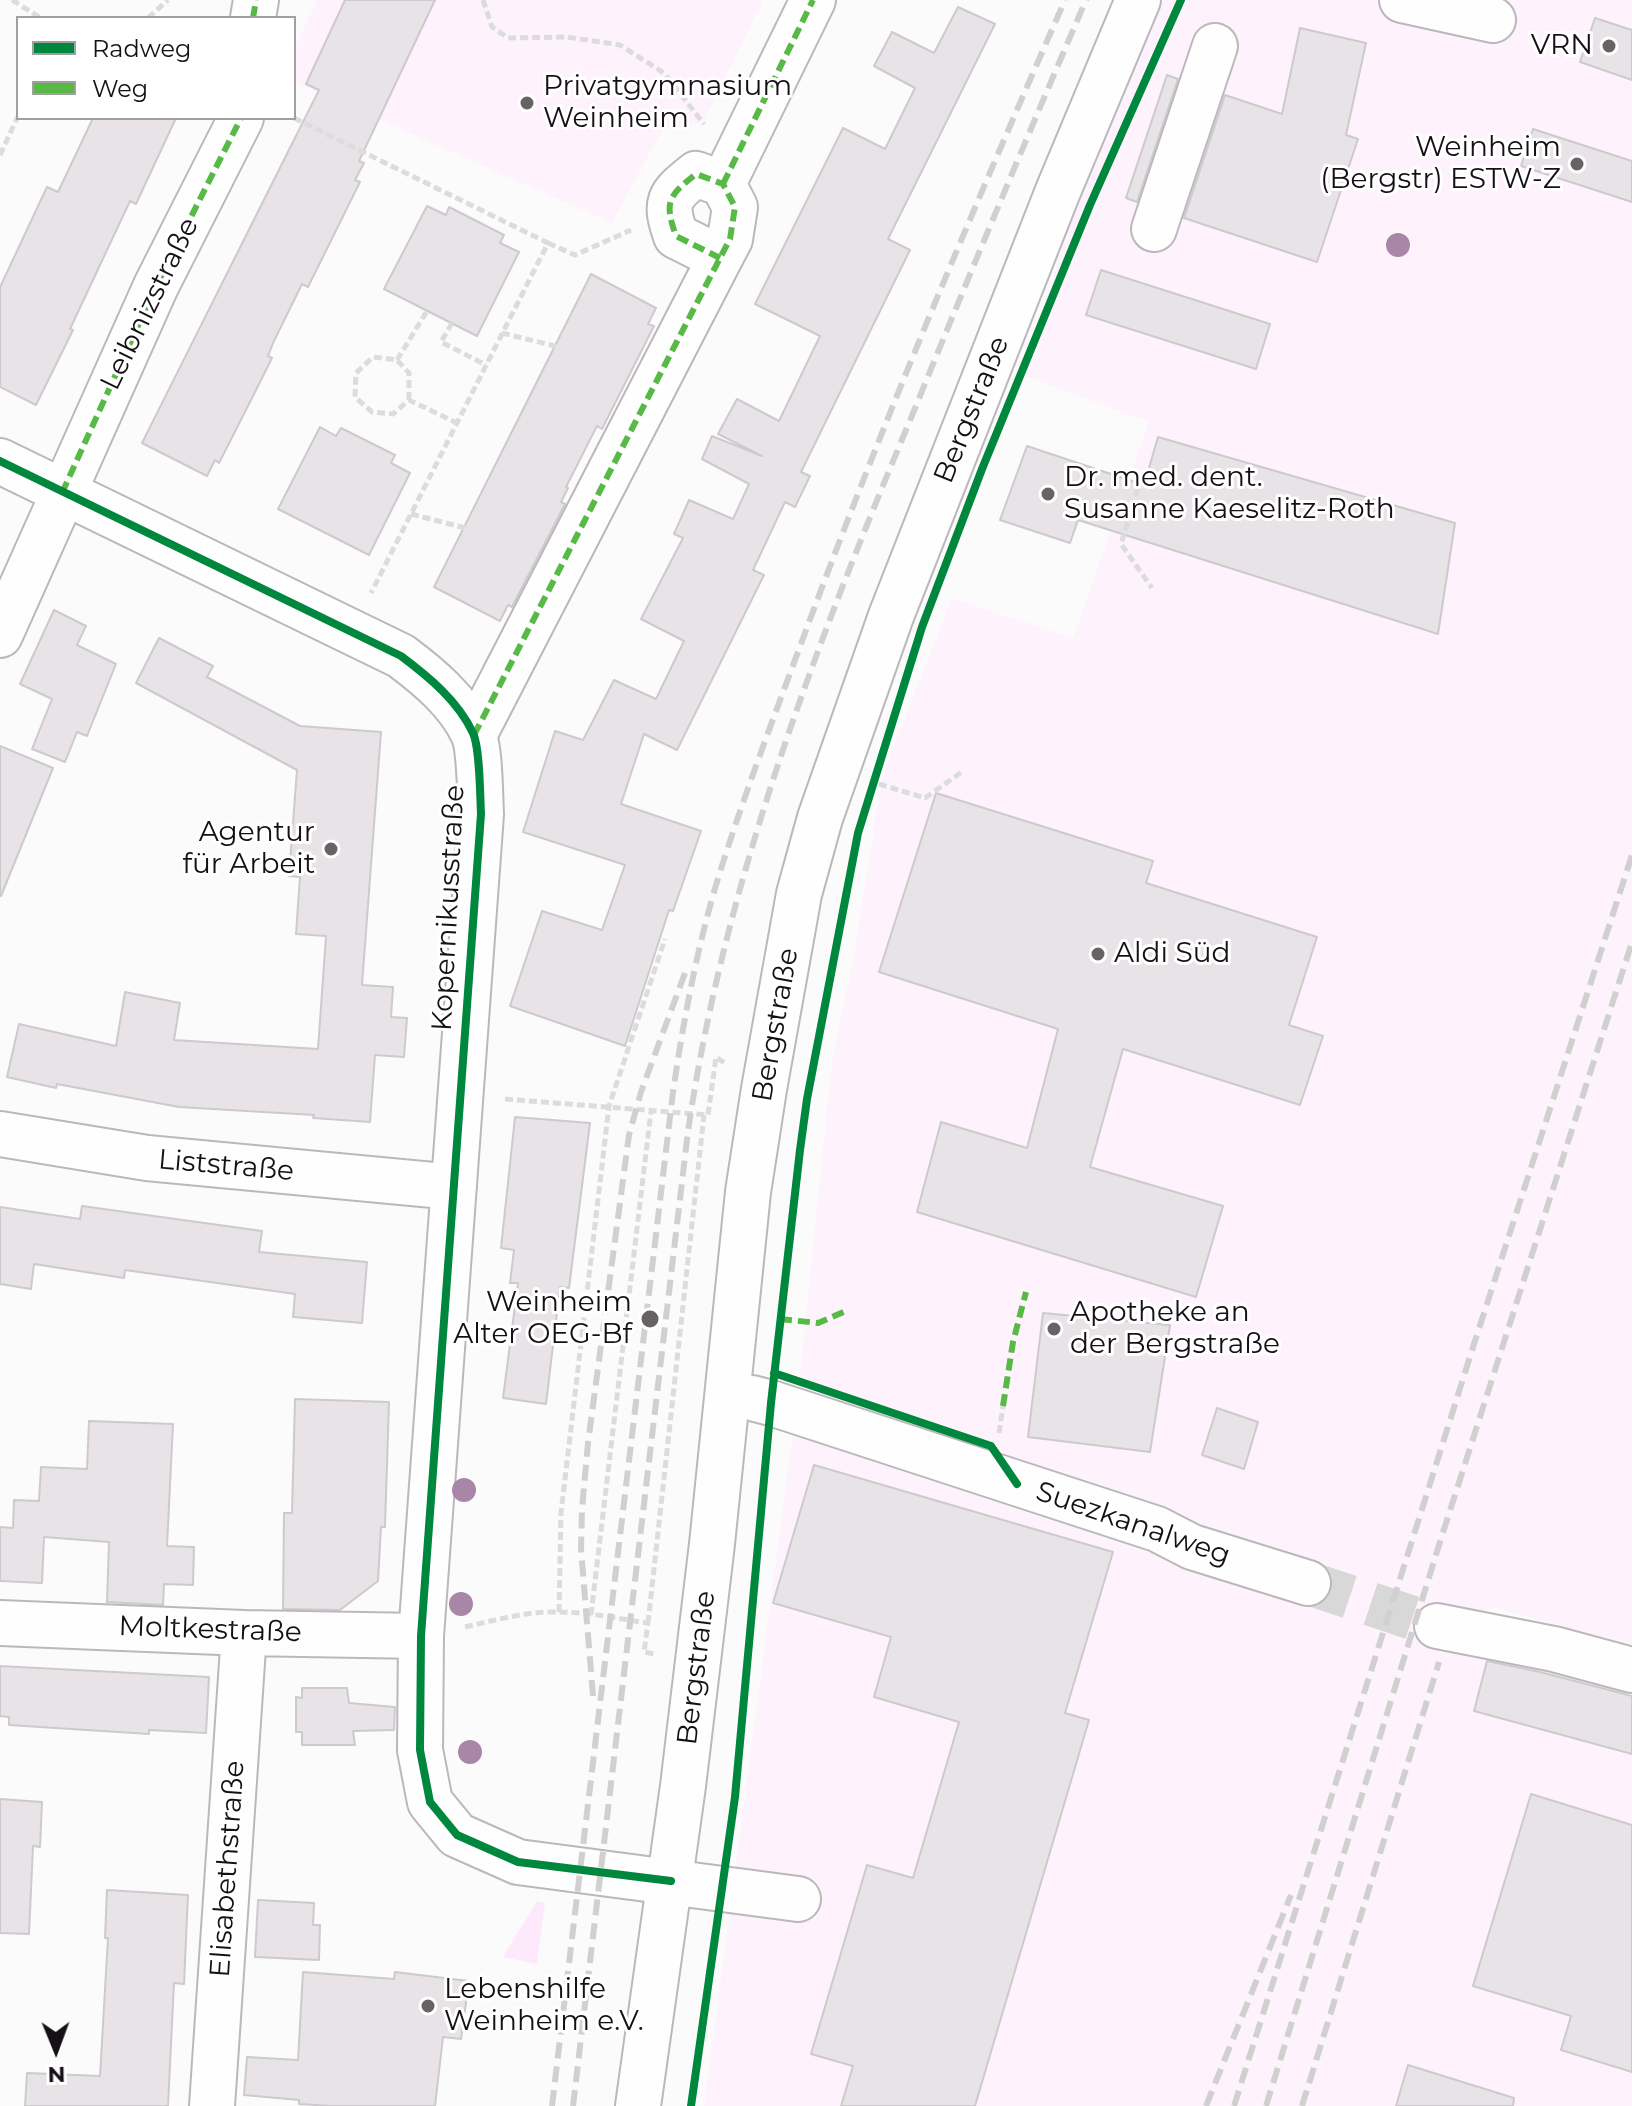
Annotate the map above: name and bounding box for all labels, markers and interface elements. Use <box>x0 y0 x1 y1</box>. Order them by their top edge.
legend <box>16 16 296 120</box>
place label: VRN <box>1531 29 1593 63</box>
text: Radweg <box>92 34 191 63</box>
marker: VRN <box>1600 37 1618 55</box>
place label: Privatgymnasium Weinheim <box>543 70 792 136</box>
text: Weg <box>92 74 148 103</box>
marker: Privatgymnasium Weinheim <box>518 94 536 112</box>
place label: Weinheim (Bergstr) ESTW-Z <box>1320 131 1561 197</box>
marker: Weinheim (Bergstr) ESTW-Z <box>1568 155 1586 173</box>
street label: Leibnizstraße <box>94 212 206 396</box>
street label: Bergstraße <box>927 332 1017 488</box>
place label: Dr. med. dent. Susanne Kaeselitz-Roth <box>1064 461 1395 527</box>
marker: Dr. med. dent. Susanne Kaeselitz-Roth <box>1039 485 1057 503</box>
street label: Kopernikusstraße <box>426 784 472 1032</box>
place label: Agentur für Arbeit <box>182 816 315 882</box>
marker: Agentur für Arbeit <box>322 840 340 858</box>
place label: Aldi Süd <box>1114 937 1230 971</box>
marker: Aldi Süd <box>1089 945 1107 963</box>
street label: Bergstraße <box>746 946 806 1104</box>
street label: Liststraße <box>157 1143 295 1189</box>
place label: Weinheim Alter OEG-Bf <box>453 1286 632 1352</box>
place label: Apotheke an der Bergstraße <box>1070 1296 1280 1362</box>
marker: Weinheim Alter OEG-Bf <box>639 1308 661 1330</box>
marker: Apotheke an der Bergstraße <box>1045 1320 1063 1338</box>
street label: Suezkanalweg <box>1031 1475 1235 1573</box>
street label: Bergstraße <box>671 1589 723 1747</box>
street label: Moltkestraße <box>118 1610 302 1650</box>
street label: Elisabethstraße <box>204 1759 252 1979</box>
place label: Lebenshilfe Weinheim e.V. <box>444 1973 644 2039</box>
marker: Lebenshilfe Weinheim e.V. <box>419 1997 437 2015</box>
north arrow <box>16 2010 96 2090</box>
text: N <box>47 2061 66 2088</box>

